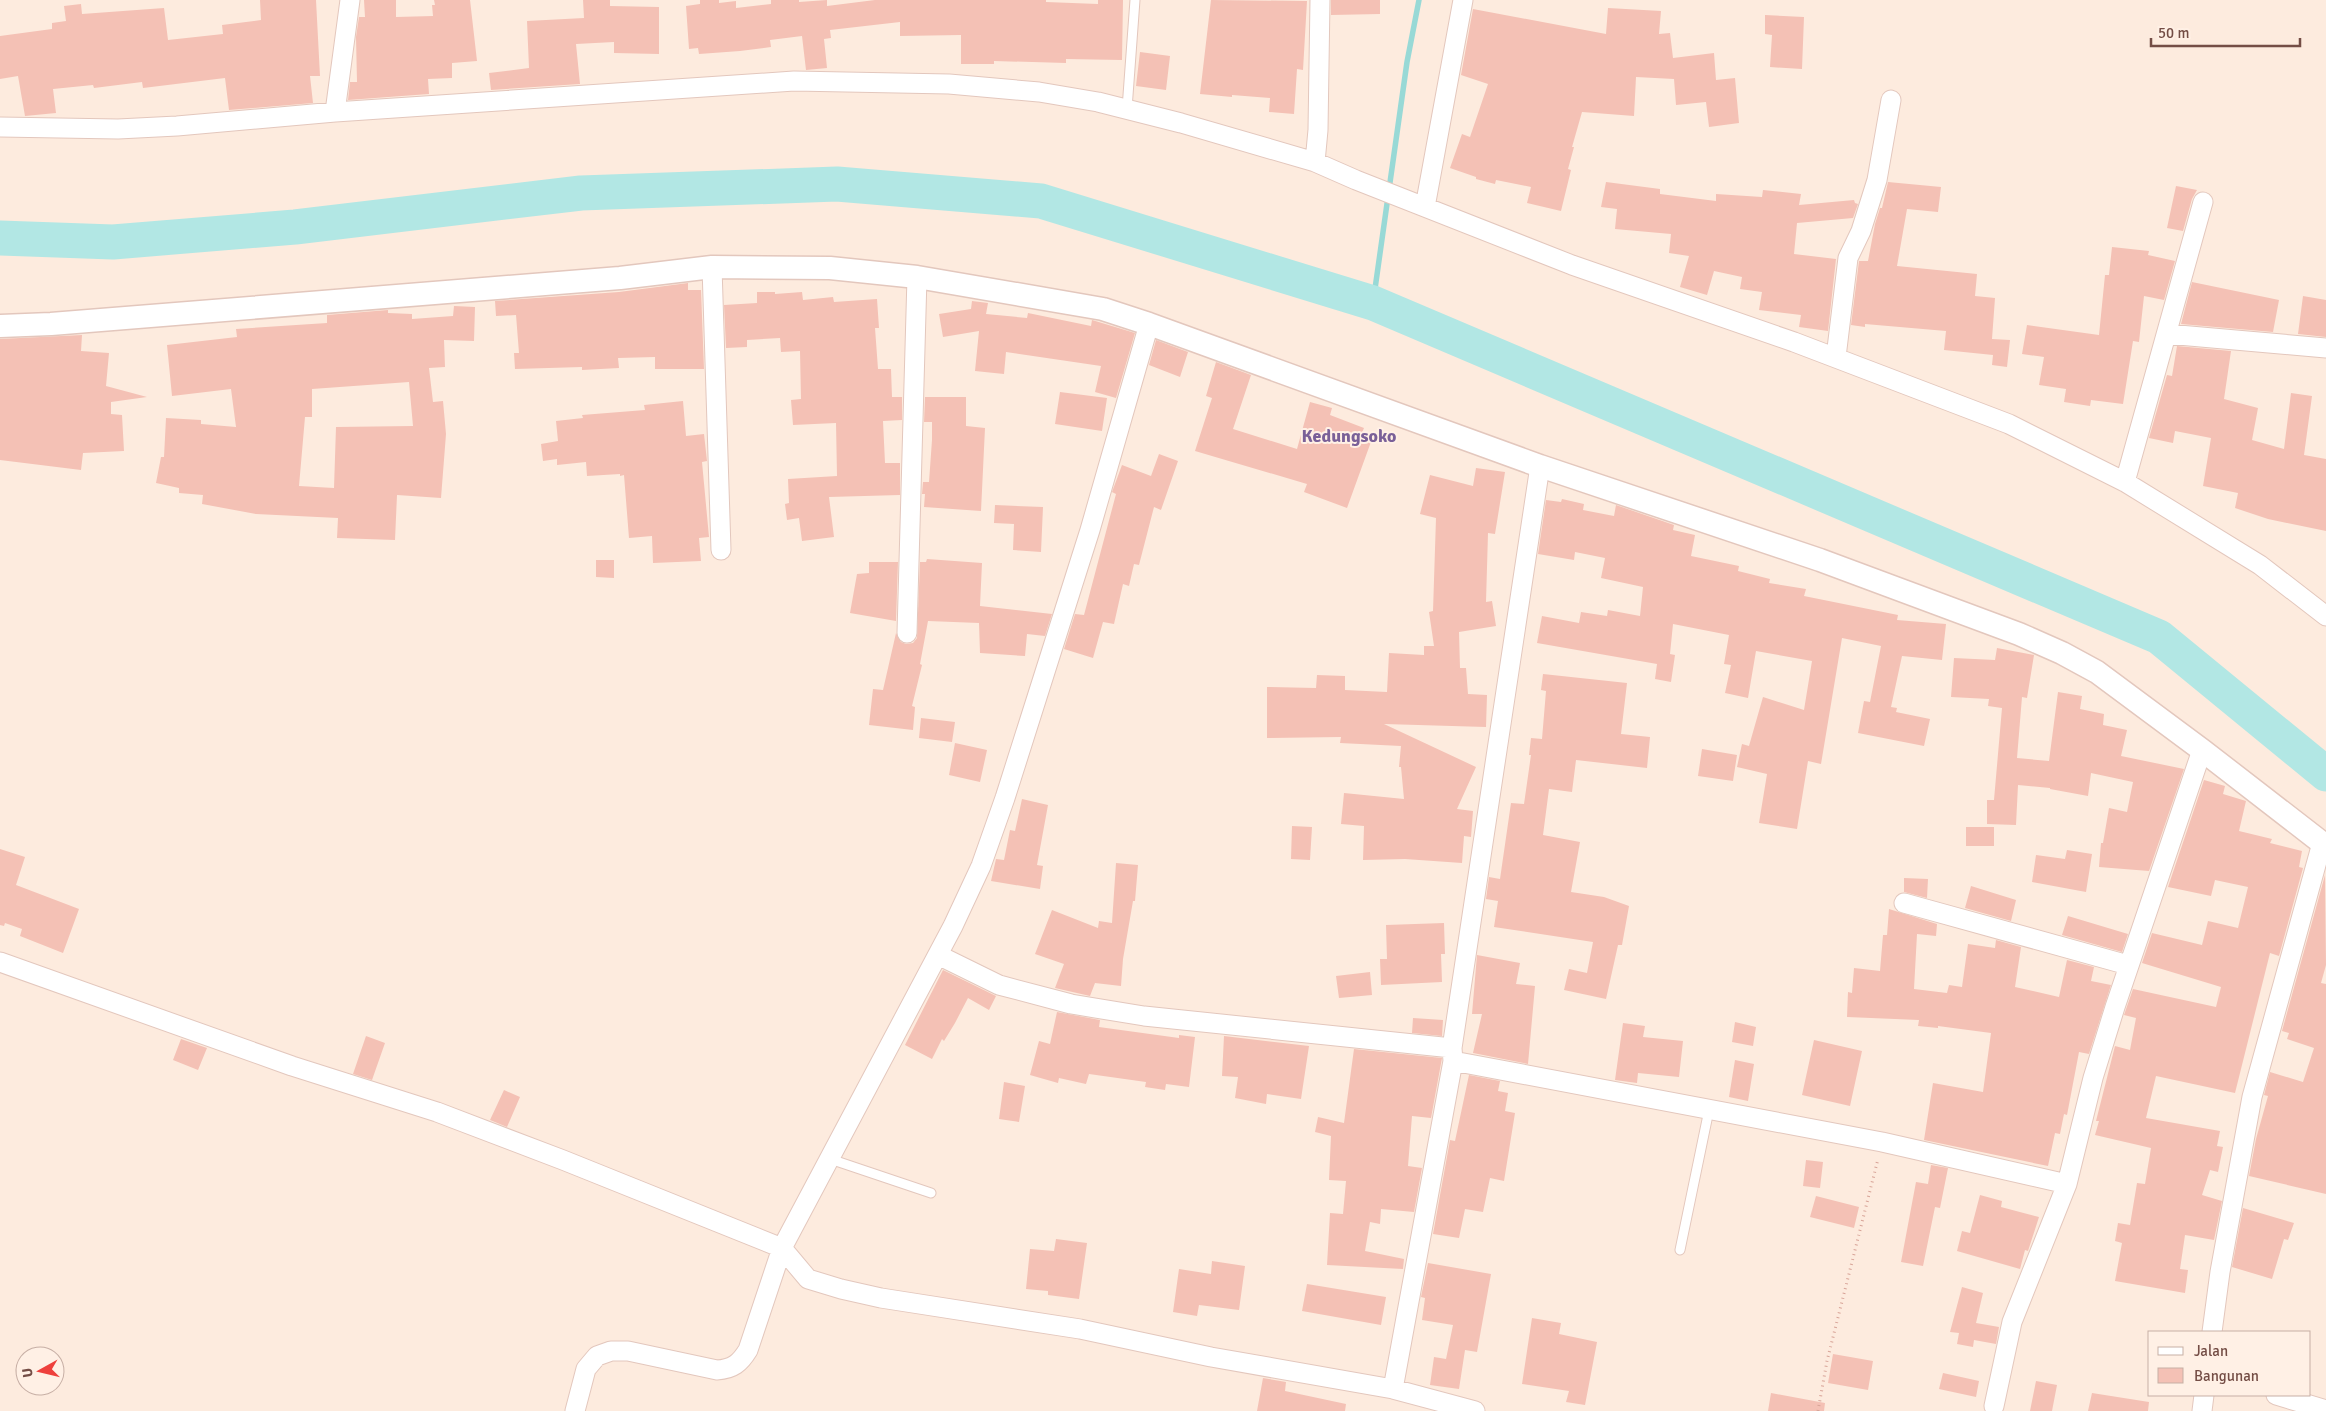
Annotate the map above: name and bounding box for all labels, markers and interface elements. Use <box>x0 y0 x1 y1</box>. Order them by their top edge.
scale bar <box>2151 15 2300 47</box>
text: 50 m <box>2158 24 2189 42</box>
district label: Kedungsoko <box>1302 425 1396 447</box>
legend <box>2148 1331 2311 1396</box>
text: Jalan <box>2194 1342 2228 1360</box>
north arrow <box>15 1346 65 1396</box>
text: U <box>19 1367 37 1379</box>
text: Bangunan <box>2194 1367 2259 1385</box>

